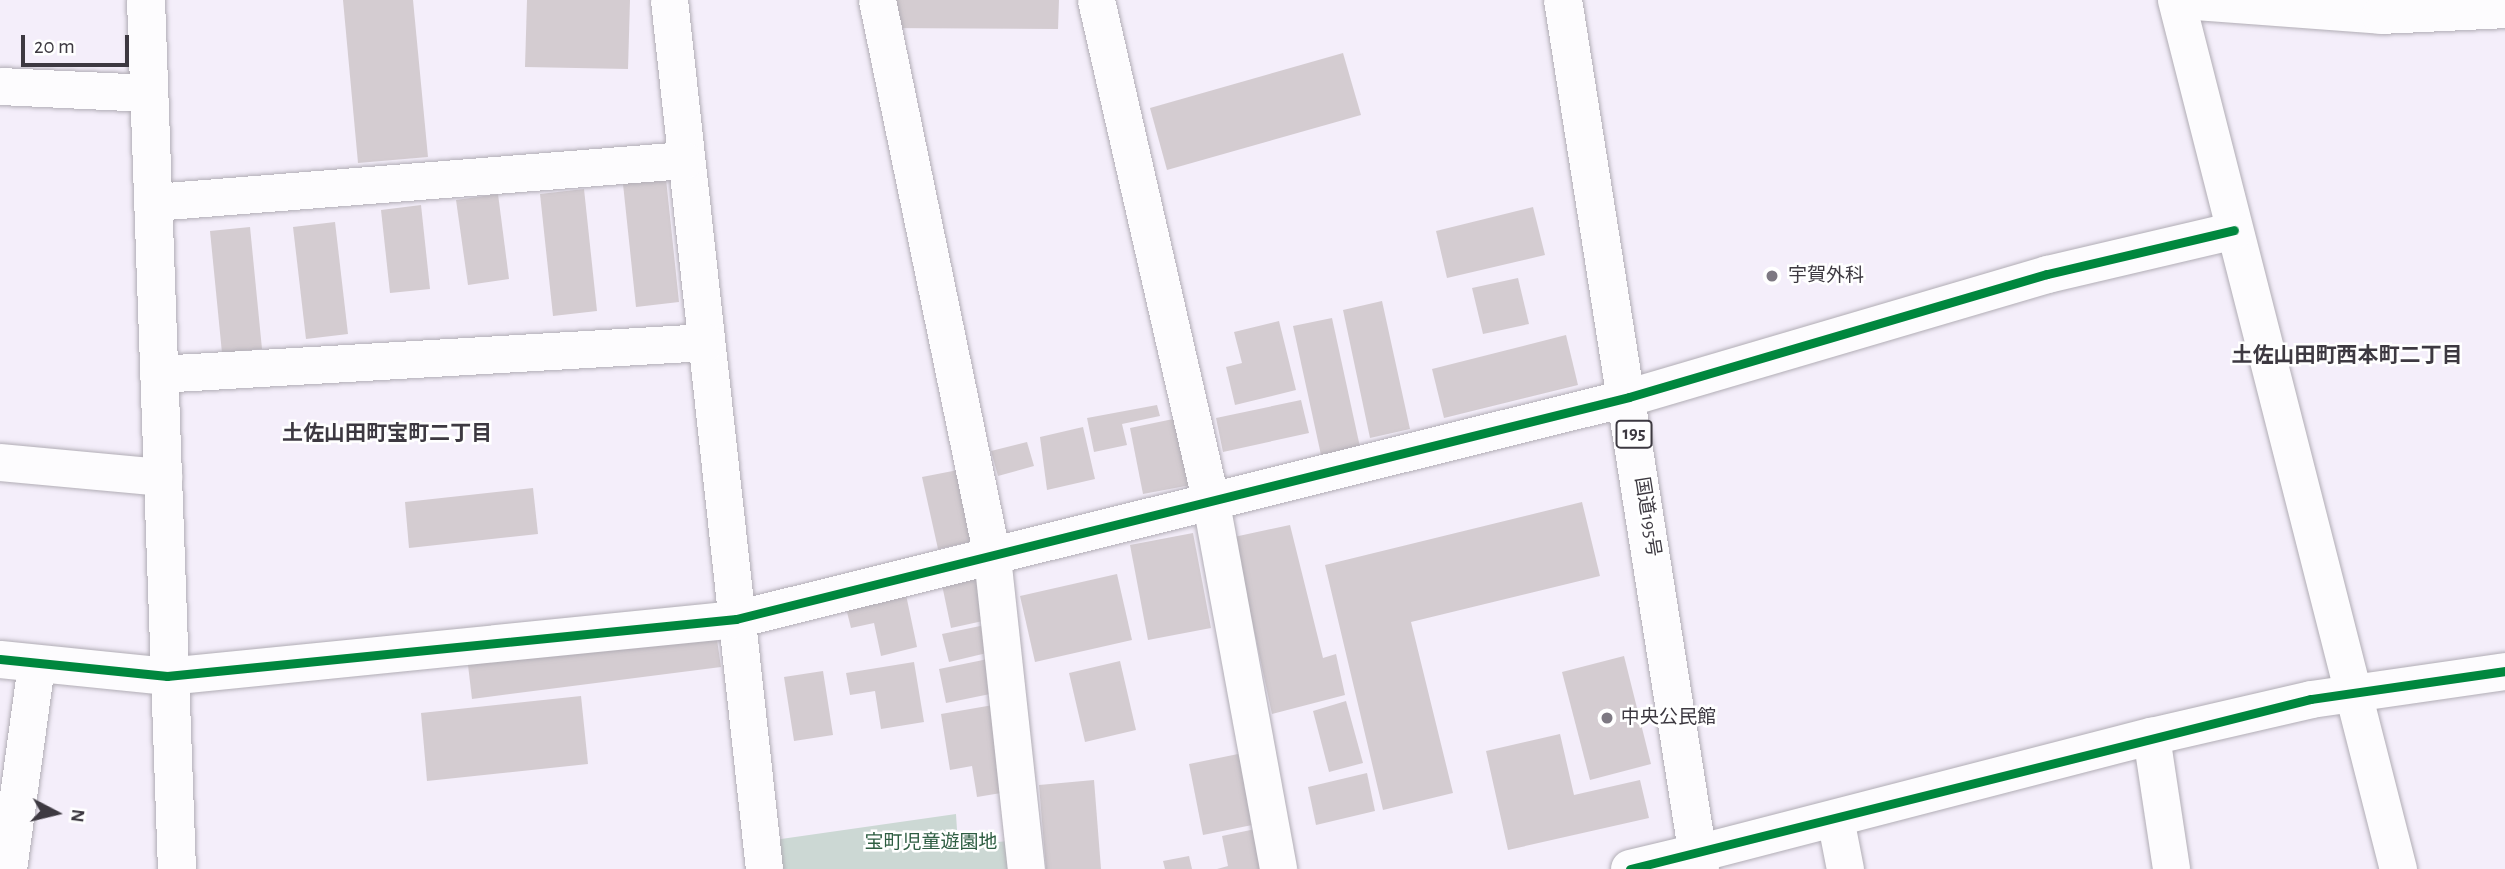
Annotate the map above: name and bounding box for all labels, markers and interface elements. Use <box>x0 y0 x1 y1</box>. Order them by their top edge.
scale bar <box>24 21 133 65</box>
text: 20 m <box>34 36 75 57</box>
place label: 宇賀外科 <box>1788 265 1864 287</box>
marker: 宇賀外科 <box>1762 266 1782 286</box>
district label: 土佐山田町西本町二丁目 <box>2232 343 2462 369</box>
road number: 195 <box>1615 420 1653 448</box>
district label: 土佐山田町宝町二丁目 <box>282 421 492 447</box>
street label: 国道195号 <box>1629 476 1665 558</box>
place label: 中央公民館 <box>1621 707 1716 729</box>
marker: 中央公民館 <box>1599 710 1615 726</box>
north arrow <box>21 778 91 848</box>
text: N <box>67 808 88 823</box>
park label: 宝町児童遊園地 <box>865 832 997 854</box>

